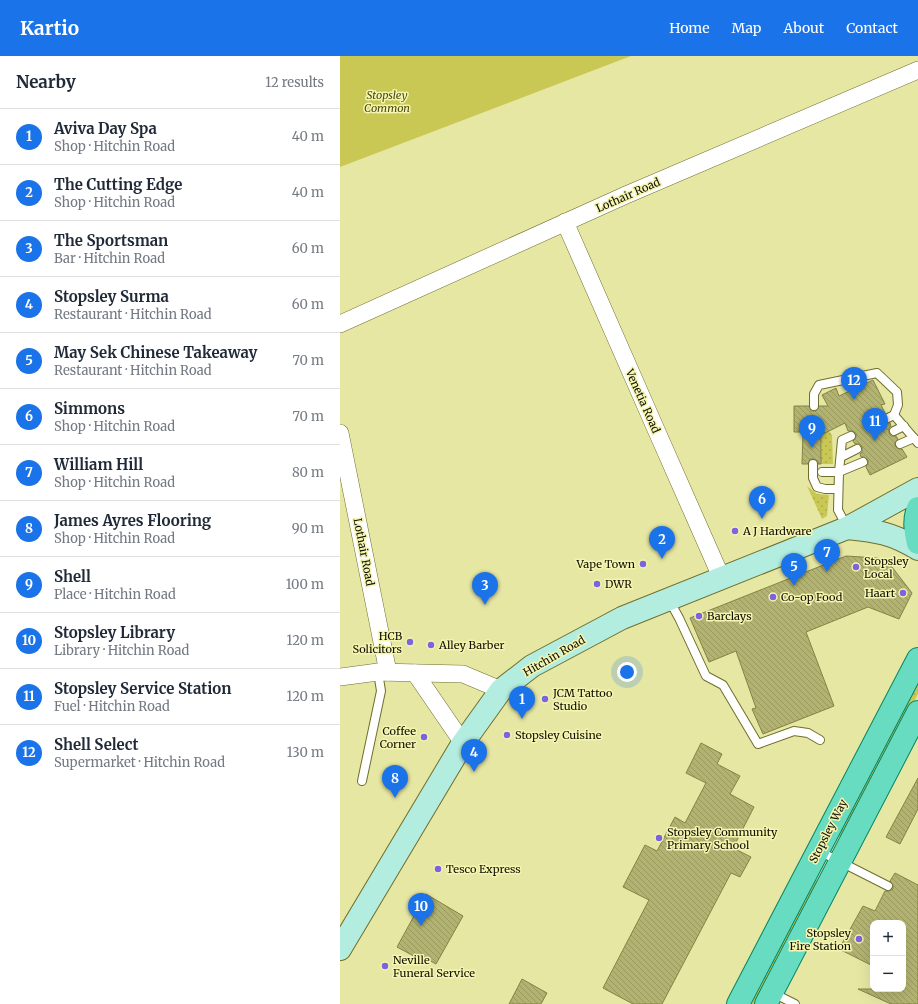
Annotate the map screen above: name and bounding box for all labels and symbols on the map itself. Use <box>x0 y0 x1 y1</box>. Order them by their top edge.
park label: Stopsley Common <box>364 88 410 115</box>
street label: Lothair Road <box>594 175 663 215</box>
street label: Venetia Road <box>622 366 664 436</box>
pin: 12 <box>841 367 867 400</box>
pin: 11 <box>862 408 888 441</box>
pin: 9 <box>799 415 825 448</box>
pin: 6 <box>749 486 775 519</box>
street label: Lothair Road <box>351 517 377 587</box>
place label: A J Hardware <box>742 524 812 538</box>
pin: 2 <box>649 526 675 559</box>
marker: A J Hardware <box>730 526 740 536</box>
pin: 7 <box>814 539 840 572</box>
pin: 5 <box>781 553 807 586</box>
place label: Stopsley Local <box>864 554 909 581</box>
place label: Vape Town <box>576 557 636 571</box>
marker: Vape Town <box>638 559 648 569</box>
marker: Stopsley Local <box>851 562 861 572</box>
pin: 3 <box>472 572 498 605</box>
place label: DWR <box>605 577 632 591</box>
marker: DWR <box>592 579 602 589</box>
place label: Haart <box>865 586 896 600</box>
marker: Haart <box>898 588 908 598</box>
place label: Co-op Food <box>781 590 843 604</box>
marker: Co-op Food <box>768 592 778 602</box>
place label: Barclays <box>707 609 752 623</box>
marker: Barclays <box>694 611 704 621</box>
place label: HCB Solicitors <box>352 629 403 656</box>
street label: Hitchin Road <box>521 632 588 679</box>
marker: HCB Solicitors <box>405 637 415 647</box>
place label: Alley Barber <box>438 638 504 652</box>
marker: Alley Barber <box>426 640 436 650</box>
your location <box>617 662 637 682</box>
pin: 1 <box>509 686 535 719</box>
place label: JCM Tattoo Studio <box>552 686 613 713</box>
marker: JCM Tattoo Studio <box>540 694 550 704</box>
place label: Coffee Corner <box>380 724 416 751</box>
place label: Stopsley Cuisine <box>515 728 602 742</box>
marker: Stopsley Cuisine <box>502 730 512 740</box>
marker: Coffee Corner <box>419 732 429 742</box>
pin: 4 <box>461 739 487 772</box>
pin: 8 <box>382 765 408 798</box>
street label: Stopsley Way <box>806 796 850 865</box>
place label: Stopsley Community Primary School <box>667 825 778 852</box>
marker: Stopsley Community Primary School <box>654 833 664 843</box>
place label: Tesco Express <box>446 862 521 876</box>
marker: Tesco Express <box>433 864 443 874</box>
pin: 10 <box>408 893 434 926</box>
place label: Stopsley Fire Station <box>790 926 852 953</box>
marker: Stopsley Fire Station <box>854 934 864 944</box>
place label: Neville Funeral Service <box>393 953 475 980</box>
marker: Neville Funeral Service <box>380 961 390 971</box>

